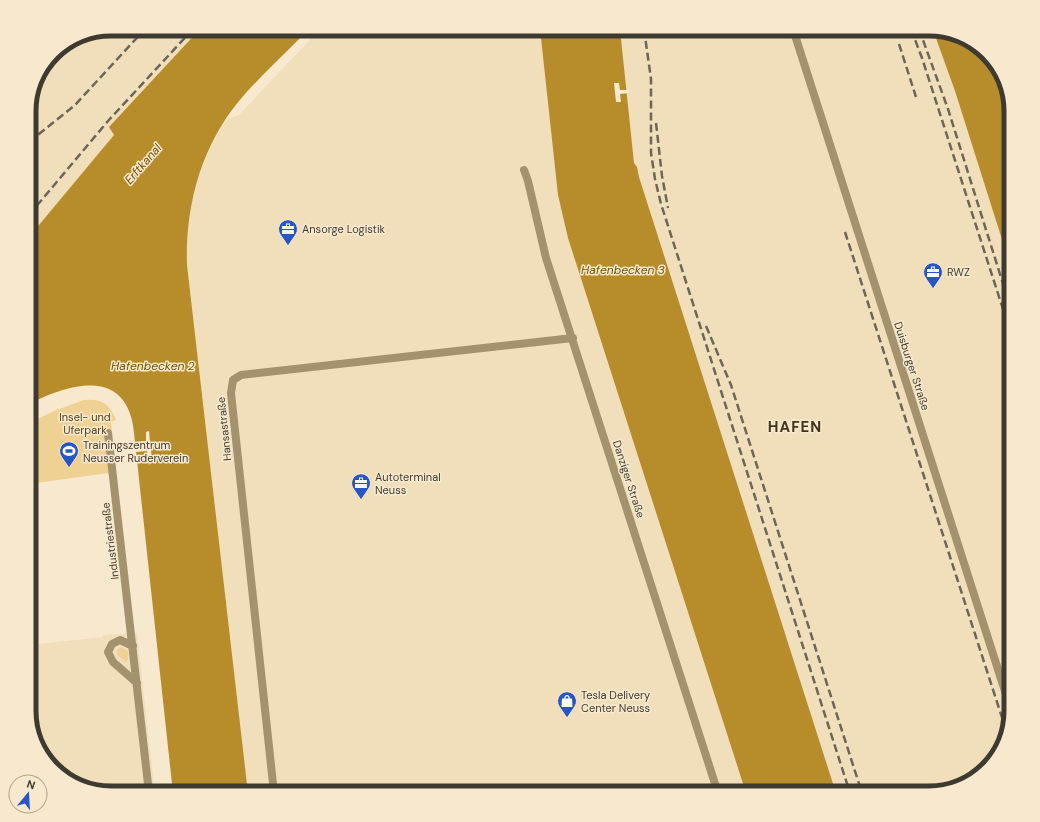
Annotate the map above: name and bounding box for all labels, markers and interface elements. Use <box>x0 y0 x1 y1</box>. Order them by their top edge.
water label: Erftkanal <box>121 140 165 188</box>
office icon: Ansorge Logistik <box>277 218 299 246</box>
place label: Ansorge Logistik <box>302 222 386 236</box>
office icon: RWZ <box>922 261 944 289</box>
water label: Hafenbecken 3 <box>581 262 665 278</box>
place label: RWZ <box>947 265 970 279</box>
street label: Duisburger Straße <box>891 320 933 412</box>
water label: Hafenbecken 2 <box>111 358 195 374</box>
street label: Hansastraße <box>214 396 234 462</box>
park label: Insel- und Uferpark <box>59 410 111 437</box>
district label: HAFEN <box>768 417 822 437</box>
place label: Trainingszentrum Neusser Ruderverein <box>83 438 188 465</box>
street label: Danziger Straße <box>610 438 648 520</box>
sports icon: Trainingszentrum Neusser Ruderverein <box>58 440 80 468</box>
place label: Autoterminal Neuss <box>375 470 441 497</box>
office icon: Autoterminal Neuss <box>350 472 372 500</box>
street label: Industriestraße <box>98 502 122 580</box>
place label: Tesla Delivery Center Neuss <box>581 688 650 715</box>
shop icon: Tesla Delivery Center Neuss <box>556 690 578 718</box>
north arrow <box>8 774 48 814</box>
text: N <box>25 777 37 792</box>

